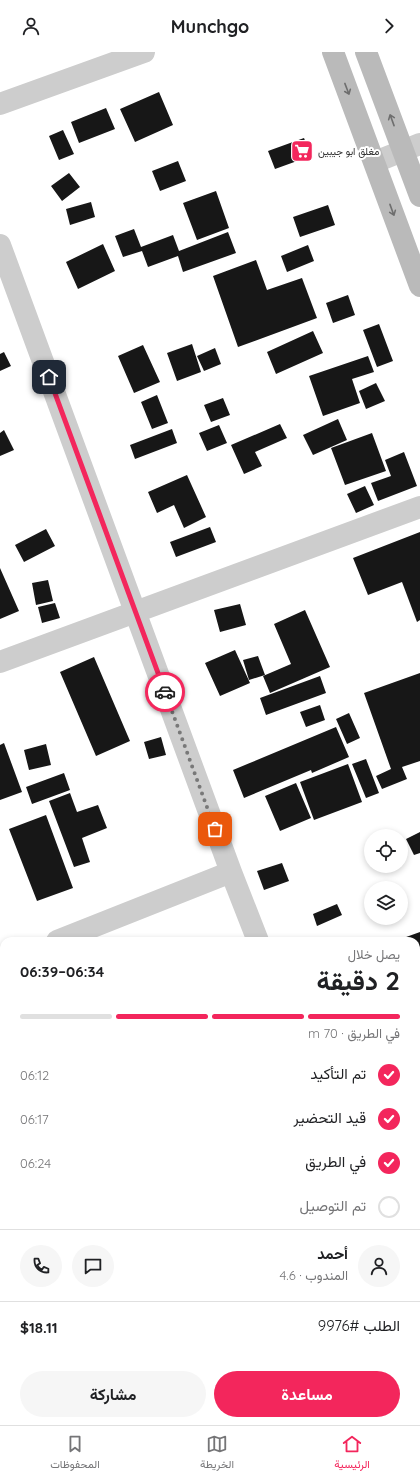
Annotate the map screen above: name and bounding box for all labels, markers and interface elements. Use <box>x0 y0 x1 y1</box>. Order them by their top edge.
icon: person <box>20 15 42 37</box>
text: Munchgo <box>171 15 249 38</box>
icon: forward <box>378 15 400 37</box>
one-way arrow <box>344 82 352 94</box>
one-way arrow <box>387 115 395 127</box>
supermarket icon: مغلق ابو جيبين <box>289 138 315 164</box>
place label: مغلق ابو جيبين <box>318 145 379 158</box>
one-way arrow <box>389 204 397 216</box>
pin <box>32 360 66 394</box>
icon: home <box>38 366 60 388</box>
courier <box>145 672 185 712</box>
icon: car <box>154 681 176 703</box>
pin <box>198 812 232 846</box>
icon: bag <box>204 818 226 840</box>
map controls <box>364 829 408 925</box>
button: locate <box>364 829 408 873</box>
button: layers <box>364 881 408 925</box>
text: يصل خلال <box>348 946 400 962</box>
text: 06:34–06:39 <box>20 962 104 981</box>
text: 2 دقيقة <box>317 964 400 997</box>
text: في الطريق · 70 m <box>308 1025 400 1041</box>
text: تم التأكيد <box>310 1064 366 1083</box>
icon: check <box>378 1064 400 1086</box>
text: 06:12 <box>20 1067 49 1083</box>
text: قيد التحضير <box>294 1108 366 1127</box>
icon: check <box>378 1108 400 1130</box>
text: 06:17 <box>20 1111 49 1127</box>
text: في الطريق <box>305 1152 366 1171</box>
icon: check <box>378 1152 400 1174</box>
text: 06:24 <box>20 1155 51 1171</box>
text: تم التوصيل <box>299 1196 366 1215</box>
text: أحمد <box>317 1244 348 1263</box>
button: phone <box>20 1245 62 1287</box>
button: chat <box>72 1245 114 1287</box>
button: person <box>358 1245 400 1287</box>
text: المندوب · 4.6 <box>280 1267 348 1283</box>
text: الطلب #9976 <box>318 1316 400 1335</box>
text: $18.11 <box>20 1318 58 1337</box>
button: مشاركة <box>20 1371 206 1417</box>
button: مساعدة <box>214 1371 400 1417</box>
tab: المحفوظات <box>50 1433 100 1474</box>
tab: الخريطة <box>200 1433 234 1474</box>
tab: الرئيسية <box>334 1433 370 1474</box>

